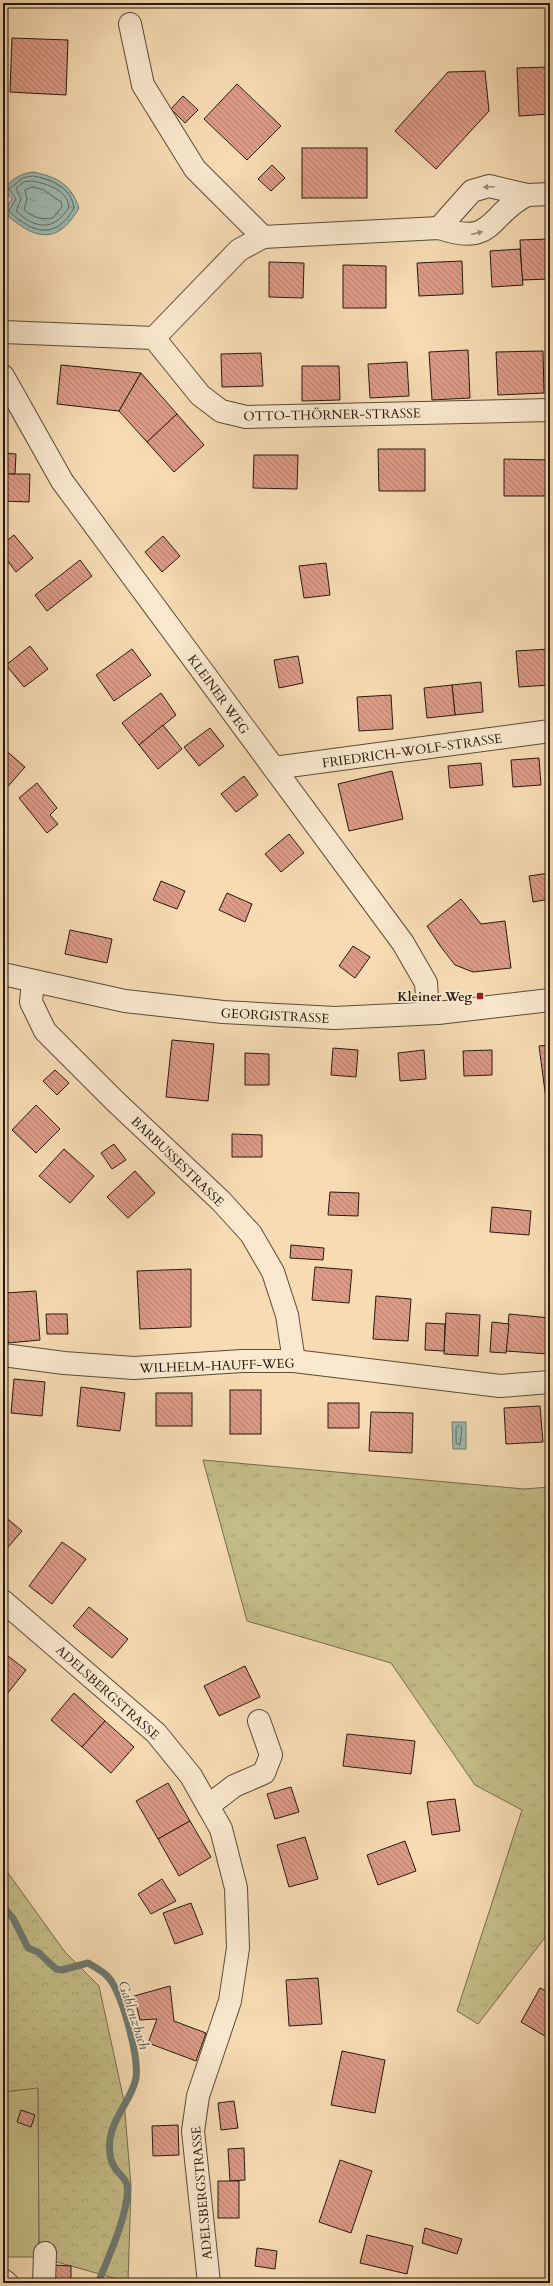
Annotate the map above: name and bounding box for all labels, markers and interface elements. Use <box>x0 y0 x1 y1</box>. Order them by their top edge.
one-way arrow <box>483 184 495 191</box>
one-way arrow <box>470 229 483 235</box>
street label: OTTO-THÖRNER-STRASSE <box>243 404 421 426</box>
street label: KLEINER WEG <box>183 651 253 738</box>
street label: FRIEDRICH-WOLF-STRASSE <box>321 729 503 773</box>
place label: Kleiner Weg <box>397 988 472 1006</box>
marker: Kleiner Weg <box>475 991 485 1001</box>
street label: GEORGISTRASSE <box>220 1004 330 1028</box>
street label: BARBUSSESTRASSE <box>127 1113 228 1211</box>
street label: WILHELM-HAUFF-WEG <box>138 1354 295 1378</box>
street label: ADELSBERGSTRASSE <box>52 1641 163 1744</box>
water label: Gablenzbach <box>114 1978 154 2052</box>
street label: ADELSBERGSTRASSE <box>187 2126 217 2260</box>

